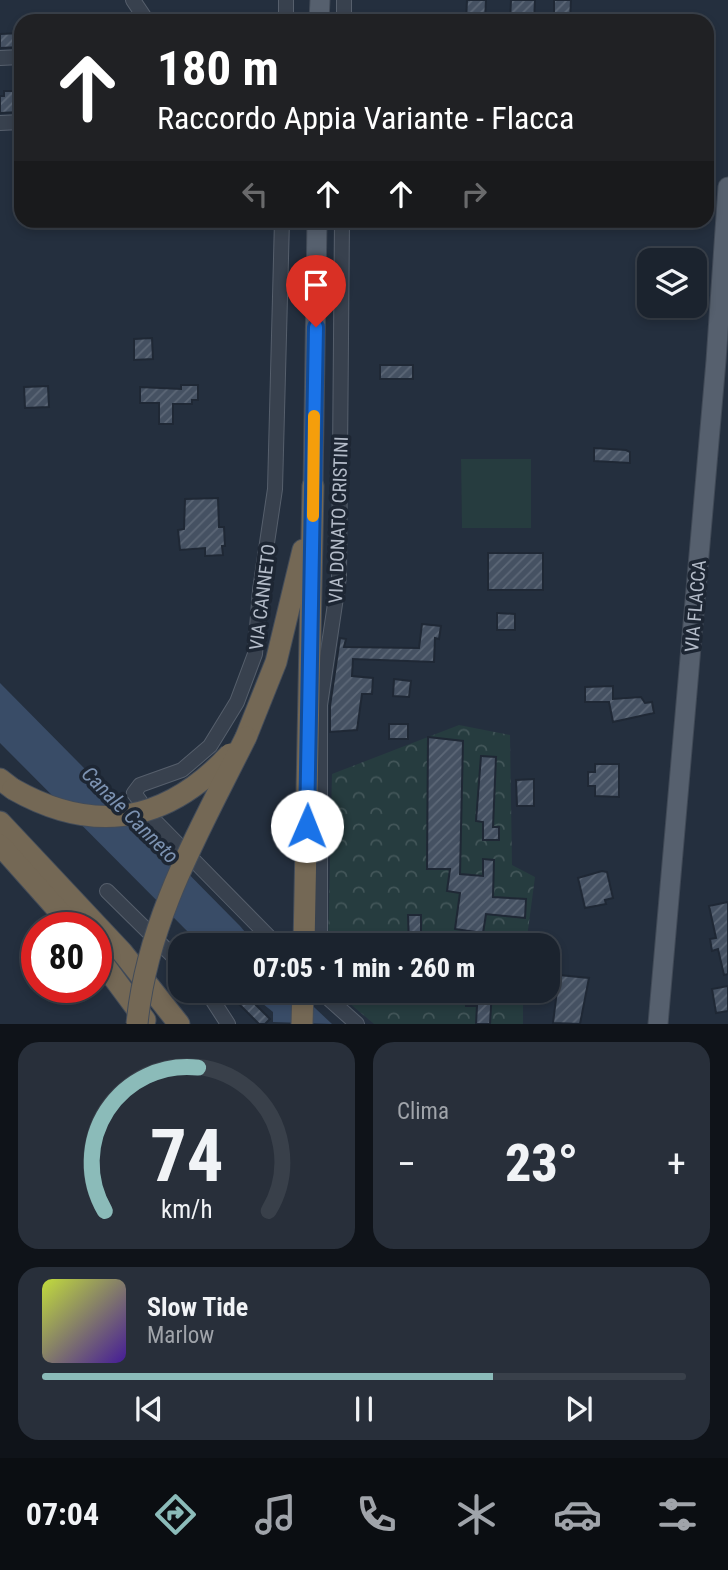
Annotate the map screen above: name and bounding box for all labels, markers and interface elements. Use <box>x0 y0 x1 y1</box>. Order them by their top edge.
text: 180 m <box>157 40 279 97</box>
icon: ahead <box>42 42 133 133</box>
text: Raccordo Appia Variante - Flacca <box>157 99 574 137</box>
icon: left <box>236 175 274 213</box>
icon: ahead <box>309 175 347 213</box>
icon: ahead <box>382 175 420 213</box>
icon: right <box>455 175 493 213</box>
map controls <box>637 248 707 318</box>
button: layers <box>637 248 707 318</box>
pin <box>286 255 346 327</box>
icon: arrive <box>297 266 335 304</box>
street label: VIA DONATO CRISTINI <box>324 436 353 604</box>
street label: VIA CANNETO <box>245 543 280 651</box>
street label: VIA FLACCA <box>680 559 711 653</box>
water label: Canale Canneto <box>77 762 183 868</box>
position arrow <box>270 789 344 863</box>
speed limit sign: 80 <box>21 912 112 1003</box>
text: 07:05 · 1 min · 260 m <box>253 953 475 983</box>
text: Clima <box>397 1098 449 1125</box>
text: 74 <box>150 1114 223 1200</box>
text: 23° <box>505 1133 578 1194</box>
text: − <box>397 1142 416 1186</box>
text: + <box>667 1142 686 1186</box>
text: km/h <box>161 1195 212 1224</box>
text: Slow Tide <box>147 1292 248 1322</box>
text: Marlow <box>147 1322 214 1349</box>
icon: previous <box>130 1390 168 1428</box>
icon: pause <box>345 1390 383 1428</box>
icon: next <box>560 1390 598 1428</box>
icon: directions <box>151 1490 200 1539</box>
icon: music <box>251 1490 300 1539</box>
icon: phone <box>352 1490 401 1539</box>
icon: climate <box>452 1490 501 1539</box>
icon: car <box>553 1490 602 1539</box>
icon: filters <box>653 1490 702 1539</box>
text: 07:04 <box>26 1495 99 1533</box>

